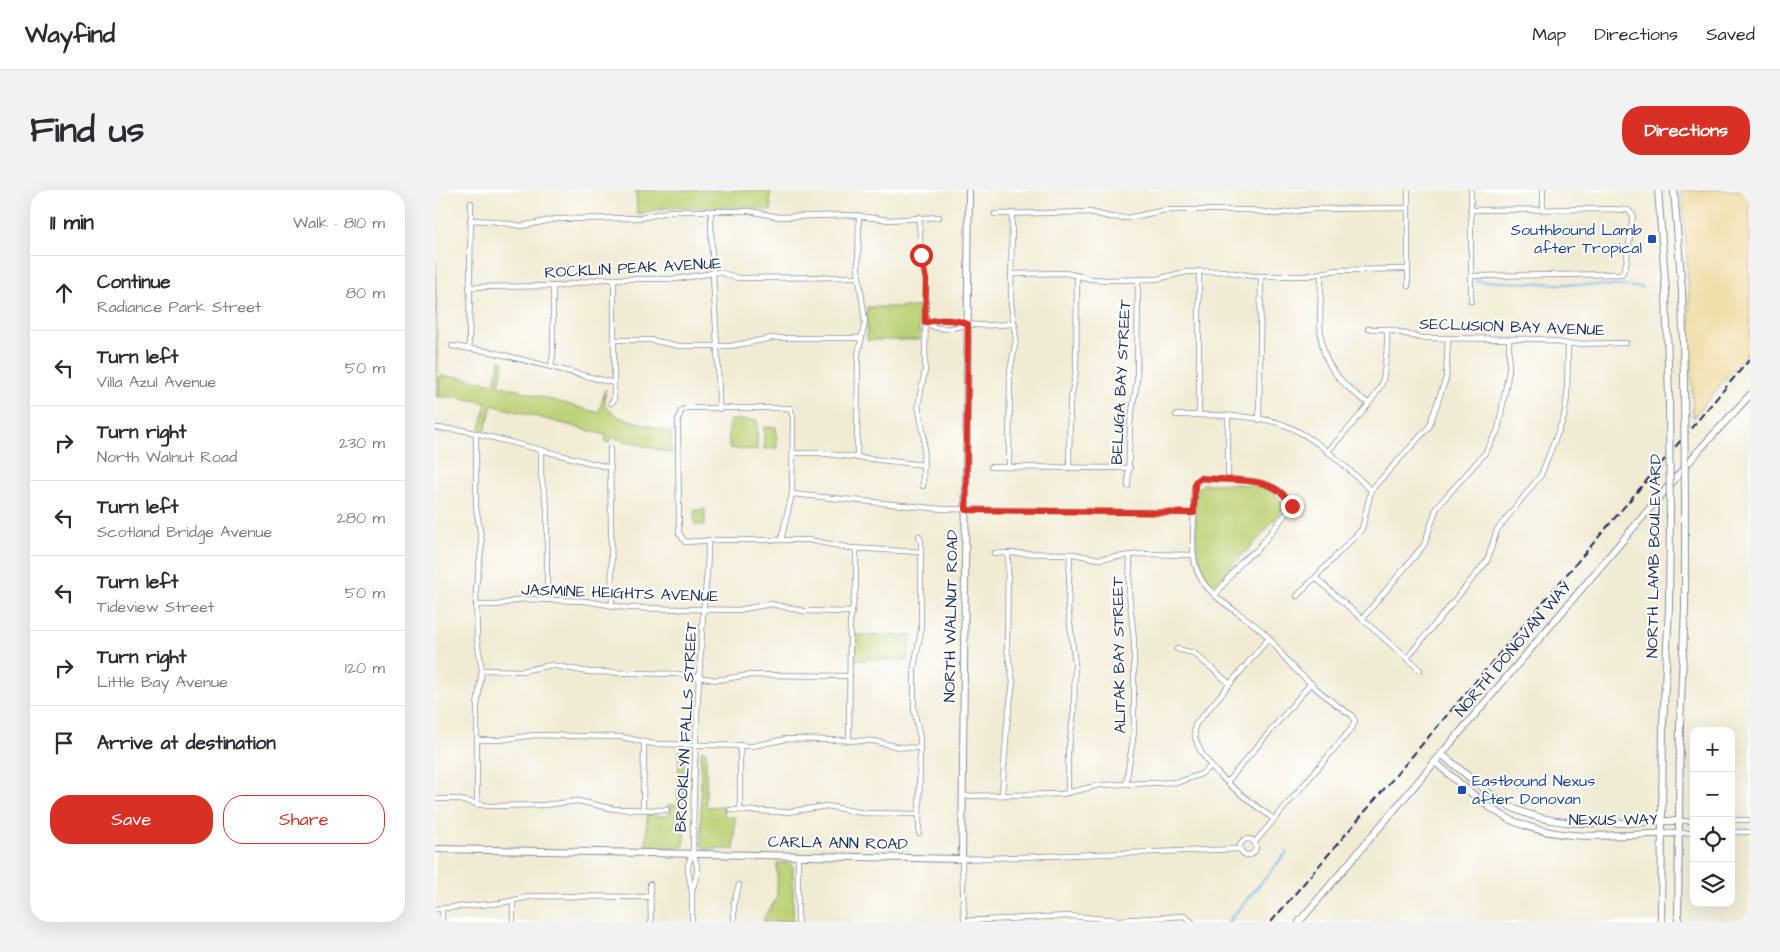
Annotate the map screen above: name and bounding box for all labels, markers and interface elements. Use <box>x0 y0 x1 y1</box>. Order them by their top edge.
text: Wayfind <box>25 18 115 52</box>
text: Map <box>1532 22 1566 47</box>
text: Directions <box>1594 22 1678 47</box>
text: Saved <box>1706 22 1755 47</box>
text: Find us <box>30 106 144 155</box>
button: Directions <box>1622 106 1750 155</box>
text: 11 min <box>50 208 94 237</box>
text: Walk · 810 m <box>293 212 385 234</box>
place label: Southbound Lamb after Tropical <box>1511 219 1642 259</box>
marker: Southbound Lamb after Tropical <box>1646 233 1658 245</box>
route start <box>910 244 933 267</box>
street label: ROCKLIN PEAK AVENUE <box>544 252 723 284</box>
text: Continue <box>97 269 171 296</box>
icon: ahead <box>50 279 78 307</box>
text: 80 m <box>346 282 385 304</box>
text: Radiance Park Street <box>97 296 261 318</box>
street label: BELUGA BAY STREET <box>1106 299 1136 465</box>
street label: SECLUSION BAY AVENUE <box>1419 313 1606 341</box>
text: Turn left <box>97 344 178 371</box>
icon: left <box>50 354 78 382</box>
text: 50 m <box>345 357 385 379</box>
text: Villa Azul Avenue <box>97 371 216 393</box>
text: Turn right <box>97 419 186 446</box>
icon: right <box>50 429 78 457</box>
text: 230 m <box>339 432 385 454</box>
text: North Walnut Road <box>97 446 237 468</box>
street label: NORTH LAMB BOULEVARD <box>1641 454 1667 658</box>
text: Turn left <box>97 494 178 521</box>
route end <box>1281 495 1304 518</box>
icon: left <box>50 504 78 532</box>
text: 280 m <box>337 507 385 529</box>
text: Scotland Bridge Avenue <box>97 521 272 543</box>
street label: NORTH WALNUT ROAD <box>938 529 964 703</box>
text: Turn left <box>97 569 178 596</box>
street label: ALITAK BAY STREET <box>1107 576 1131 734</box>
street label: NORTH DONOVAN WAY <box>1450 576 1577 721</box>
icon: left <box>50 579 78 607</box>
street label: JASMINE HEIGHTS AVENUE <box>521 579 720 607</box>
text: 50 m <box>345 582 385 604</box>
text: Tideview Street <box>97 596 214 618</box>
street label: BROOKLYN FALLS STREET <box>670 621 703 833</box>
text: Turn right <box>97 644 186 671</box>
icon: right <box>50 654 78 682</box>
text: 120 m <box>345 657 385 679</box>
text: Little Bay Avenue <box>97 671 228 693</box>
map controls <box>1690 727 1735 907</box>
button: + <box>1690 727 1735 772</box>
icon: arrive <box>50 729 78 757</box>
text: Arrive at destination <box>97 730 276 757</box>
place label: Eastbound Nexus after Donovan <box>1472 770 1595 810</box>
button: − <box>1690 772 1735 817</box>
marker: Eastbound Nexus after Donovan <box>1456 784 1468 796</box>
button: Save <box>50 795 213 844</box>
button: Share <box>223 795 385 844</box>
street label: NEXUS WAY <box>1569 809 1658 831</box>
button: locate <box>1690 817 1735 862</box>
street label: CARLA ANN ROAD <box>768 831 908 855</box>
button: layers <box>1690 862 1735 907</box>

